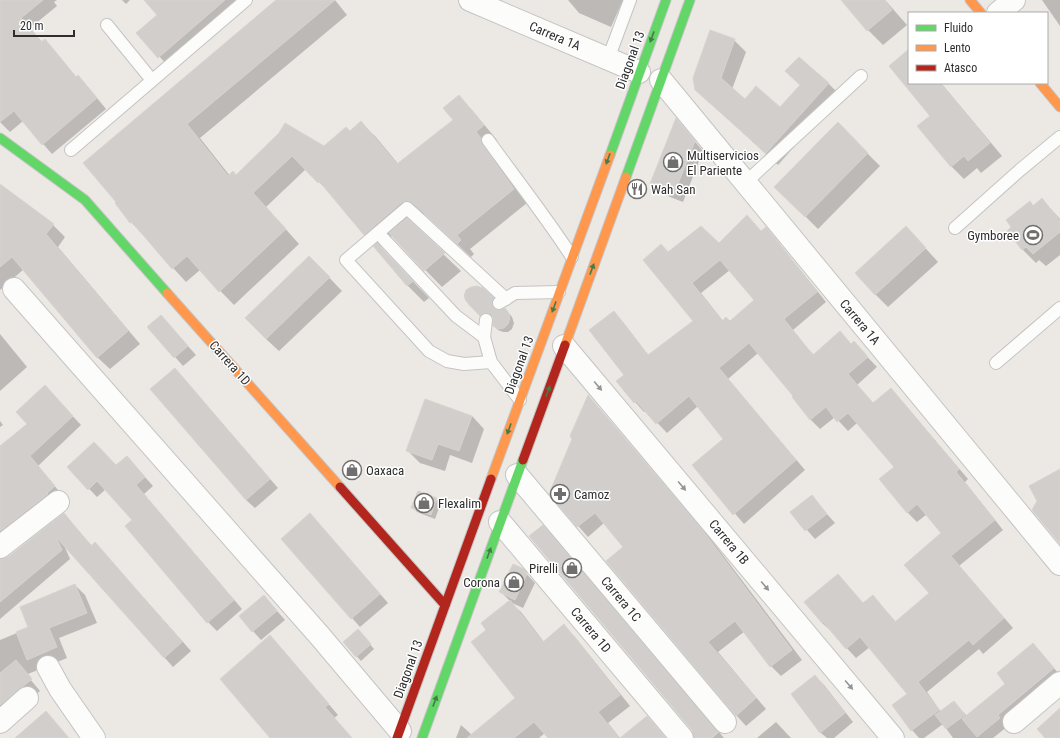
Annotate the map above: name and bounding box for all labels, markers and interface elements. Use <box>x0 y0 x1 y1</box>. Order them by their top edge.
scale bar <box>14 12 74 38</box>
legend <box>908 12 1048 84</box>
street label: Carrera 1A <box>527 18 583 54</box>
text: 20 m <box>20 19 44 33</box>
text: Fluido <box>944 21 973 35</box>
street label: Diagonal 13 <box>613 29 647 91</box>
one-way arrow <box>649 31 655 43</box>
text: Lento <box>944 41 971 55</box>
text: Atasco <box>944 61 977 75</box>
place label: Multiservicios El Pariente <box>687 148 759 178</box>
shop icon: Multiservicios El Pariente <box>662 151 684 173</box>
one-way arrow <box>604 153 610 165</box>
restaurant icon: Wah San <box>626 178 648 200</box>
place label: Wah San <box>651 182 695 197</box>
sports icon: Gymboree <box>1022 224 1044 246</box>
place label: Gymboree <box>967 228 1019 243</box>
one-way arrow <box>589 263 595 275</box>
street label: Carrera 1A <box>837 296 884 348</box>
one-way arrow <box>550 302 556 314</box>
street label: Diagonal 13 <box>502 334 536 396</box>
street label: Carrera 1D <box>206 338 254 388</box>
one-way arrow <box>594 381 603 392</box>
one-way arrow <box>545 385 551 397</box>
one-way arrow <box>506 424 512 436</box>
shop icon: Oaxaca <box>341 459 363 481</box>
place label: Oaxaca <box>366 463 404 478</box>
one-way arrow <box>677 481 686 491</box>
pharmacy icon: Camoz <box>549 483 571 505</box>
place label: Camoz <box>574 487 610 502</box>
shop icon: Flexalim <box>413 492 435 514</box>
place label: Flexalim <box>438 496 481 511</box>
street label: Carrera 1B <box>706 517 752 567</box>
one-way arrow <box>486 546 492 558</box>
shop icon: Pirelli <box>561 557 583 579</box>
place label: Pirelli <box>529 561 558 576</box>
shop icon: Corona <box>503 571 525 593</box>
street label: Carrera 1C <box>598 573 644 625</box>
place label: Corona <box>463 575 500 590</box>
one-way arrow <box>761 580 770 591</box>
street label: Carrera 1D <box>568 604 614 656</box>
street label: Diagonal 13 <box>391 638 425 700</box>
one-way arrow <box>844 680 853 691</box>
one-way arrow <box>432 695 438 707</box>

